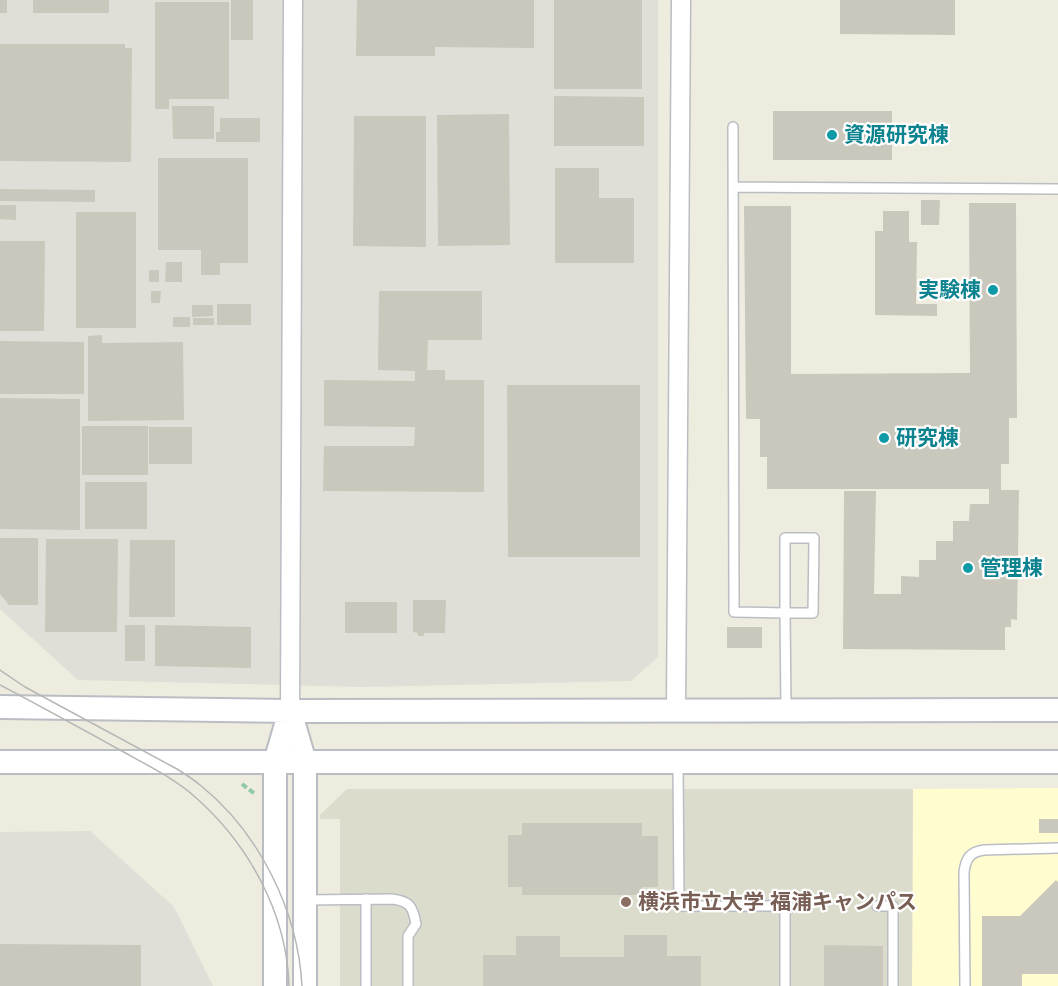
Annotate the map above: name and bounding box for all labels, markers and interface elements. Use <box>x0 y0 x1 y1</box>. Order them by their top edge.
place label: 資源研究棟 <box>844 122 949 147</box>
marker: 資源研究棟 <box>825 128 839 142</box>
place label: 実験棟 <box>918 277 981 302</box>
marker: 実験棟 <box>986 283 1000 297</box>
place label: 研究棟 <box>896 425 959 450</box>
marker: 研究棟 <box>877 431 891 445</box>
place label: 管理棟 <box>980 555 1043 580</box>
marker: 管理棟 <box>961 561 975 575</box>
place label: 横浜市立大学 福浦キャンパス <box>638 889 917 914</box>
marker: 横浜市立大学 福浦キャンパス <box>619 895 633 909</box>

